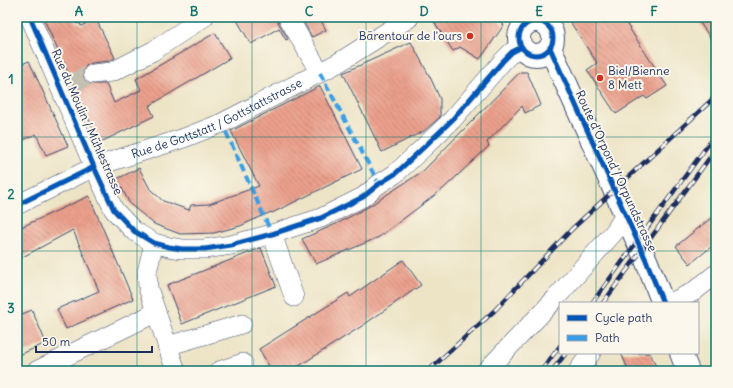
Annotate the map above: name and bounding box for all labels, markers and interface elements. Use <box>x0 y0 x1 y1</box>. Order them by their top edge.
text: A <box>75 3 84 20</box>
text: B <box>190 3 199 20</box>
text: C <box>305 3 314 20</box>
text: D <box>419 3 429 20</box>
text: E <box>535 3 543 20</box>
text: F <box>650 3 658 20</box>
place label: Bärentour de l'ours <box>359 28 462 43</box>
marker: Bärentour de l'ours <box>465 31 475 41</box>
street label: Rue du Moulin / Mühlestrasse <box>49 47 126 197</box>
place label: Biel/Bienne 8 Mett <box>608 63 669 92</box>
text: 1 <box>8 71 14 88</box>
marker: Biel/Bienne 8 Mett <box>595 73 605 83</box>
street label: Rue de Gottstatt / Gottstattstrasse <box>129 75 304 161</box>
street label: Route d'Orpond / Orpundstrasse <box>572 88 660 254</box>
text: 2 <box>7 186 15 203</box>
text: 3 <box>7 300 15 317</box>
legend <box>559 302 699 354</box>
text: Cycle path <box>595 310 652 325</box>
scale bar <box>36 328 152 354</box>
text: Path <box>595 330 620 345</box>
text: 50 m <box>42 334 71 349</box>

